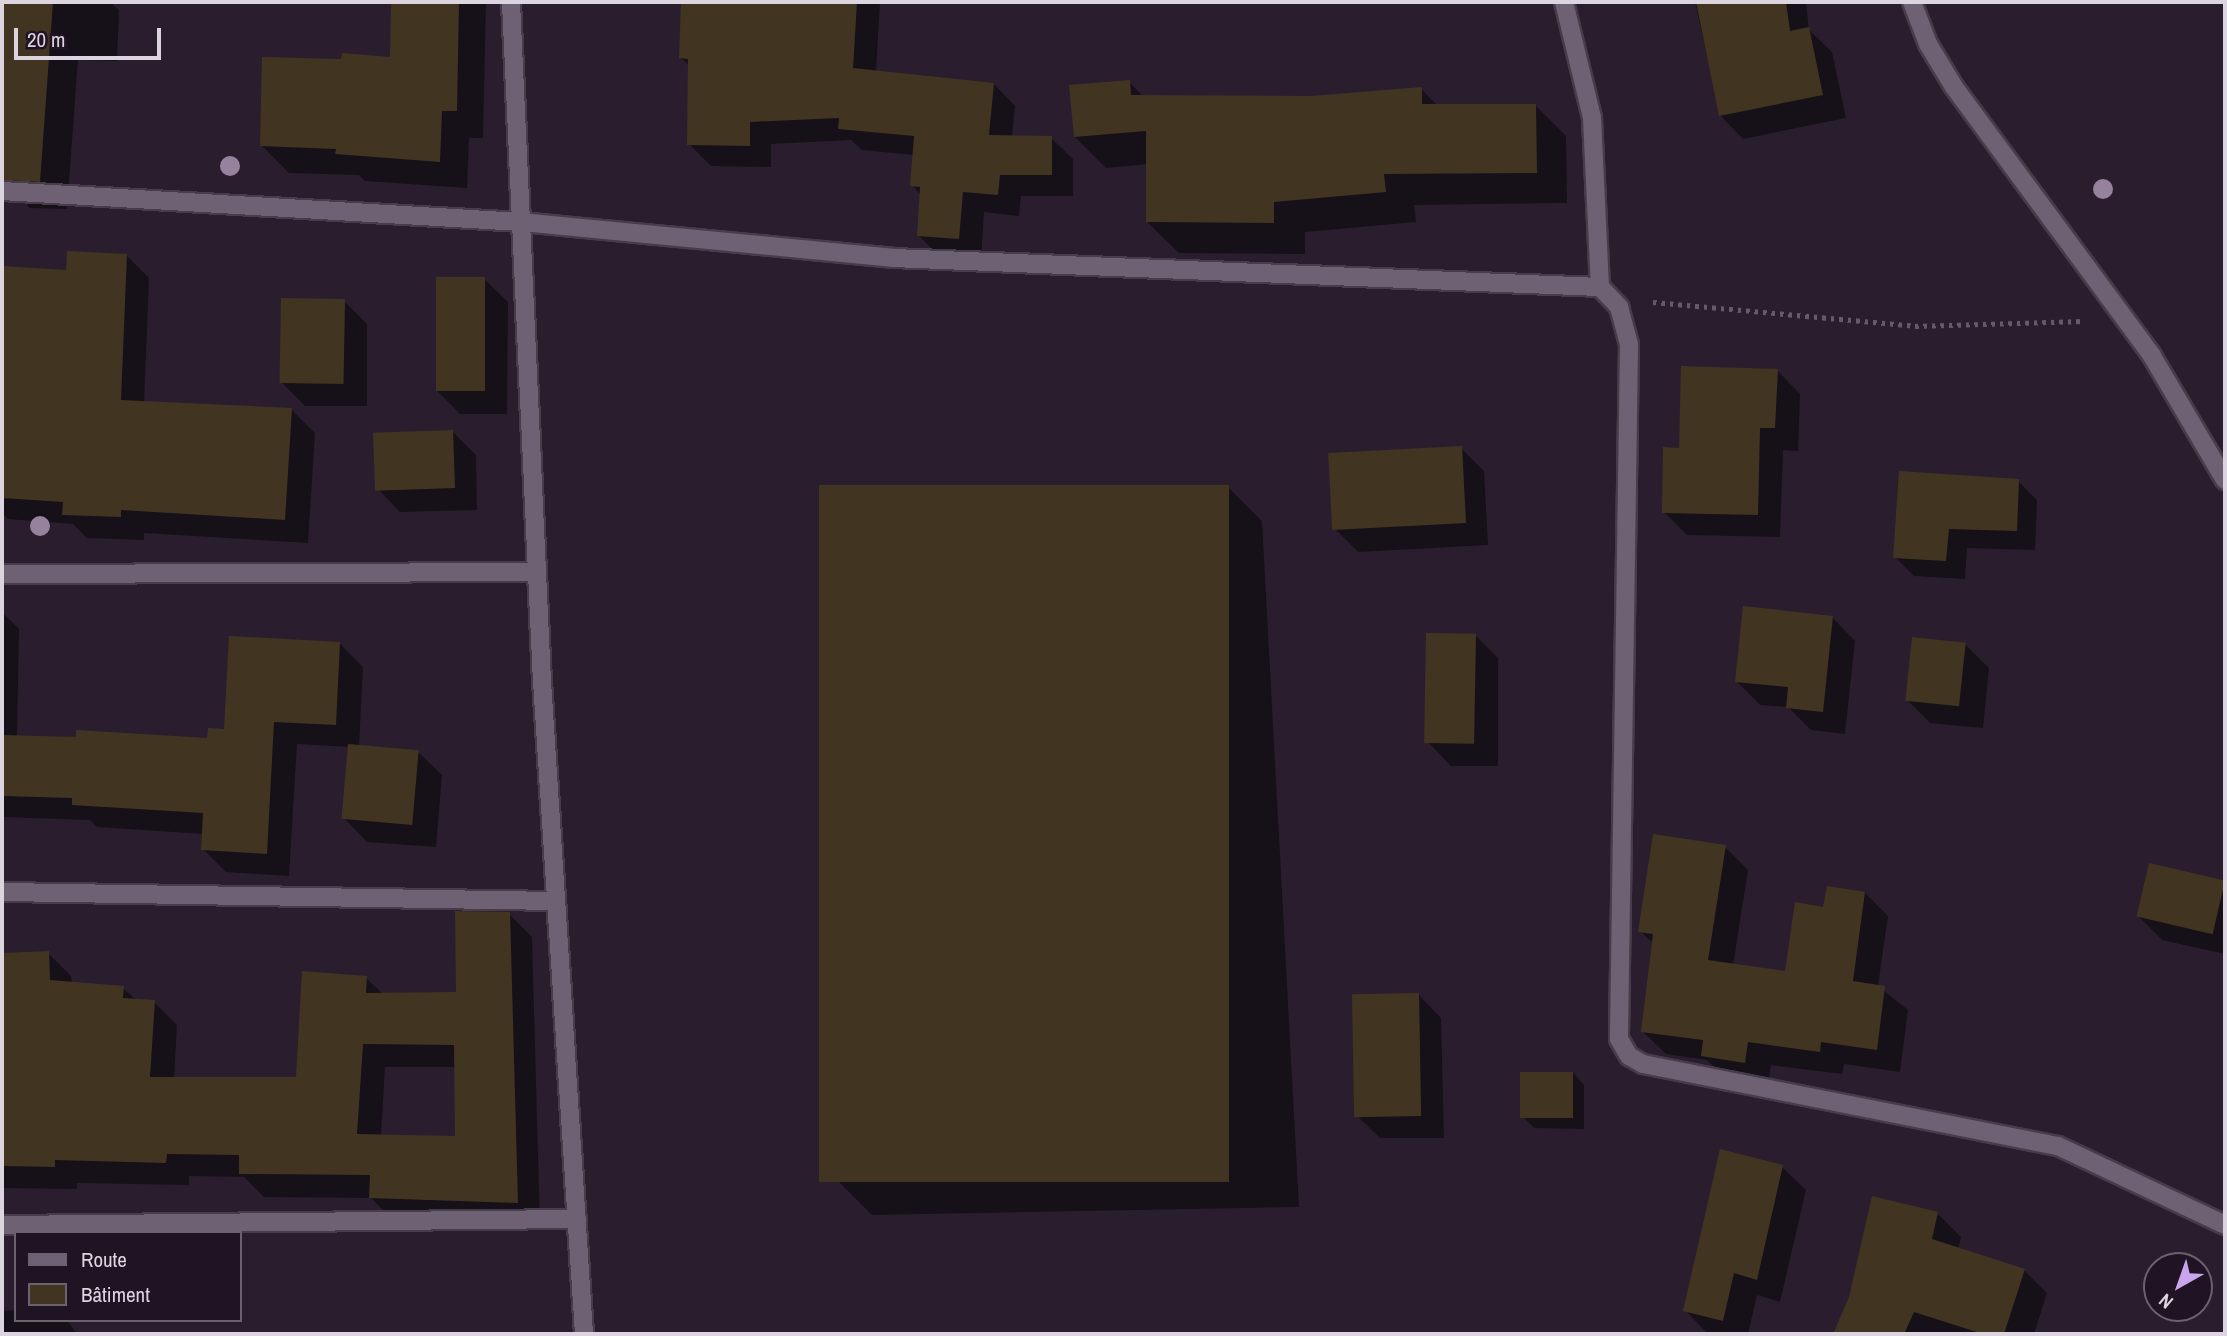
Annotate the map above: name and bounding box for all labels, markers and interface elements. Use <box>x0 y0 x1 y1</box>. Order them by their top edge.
scale bar <box>18 14 164 58</box>
text: 20 m <box>27 25 65 54</box>
legend <box>14 1231 242 1322</box>
text: Route <box>81 1245 127 1274</box>
north arrow <box>2143 1252 2213 1322</box>
text: Bâtiment <box>81 1280 150 1309</box>
text: N <box>2153 1288 2178 1315</box>

